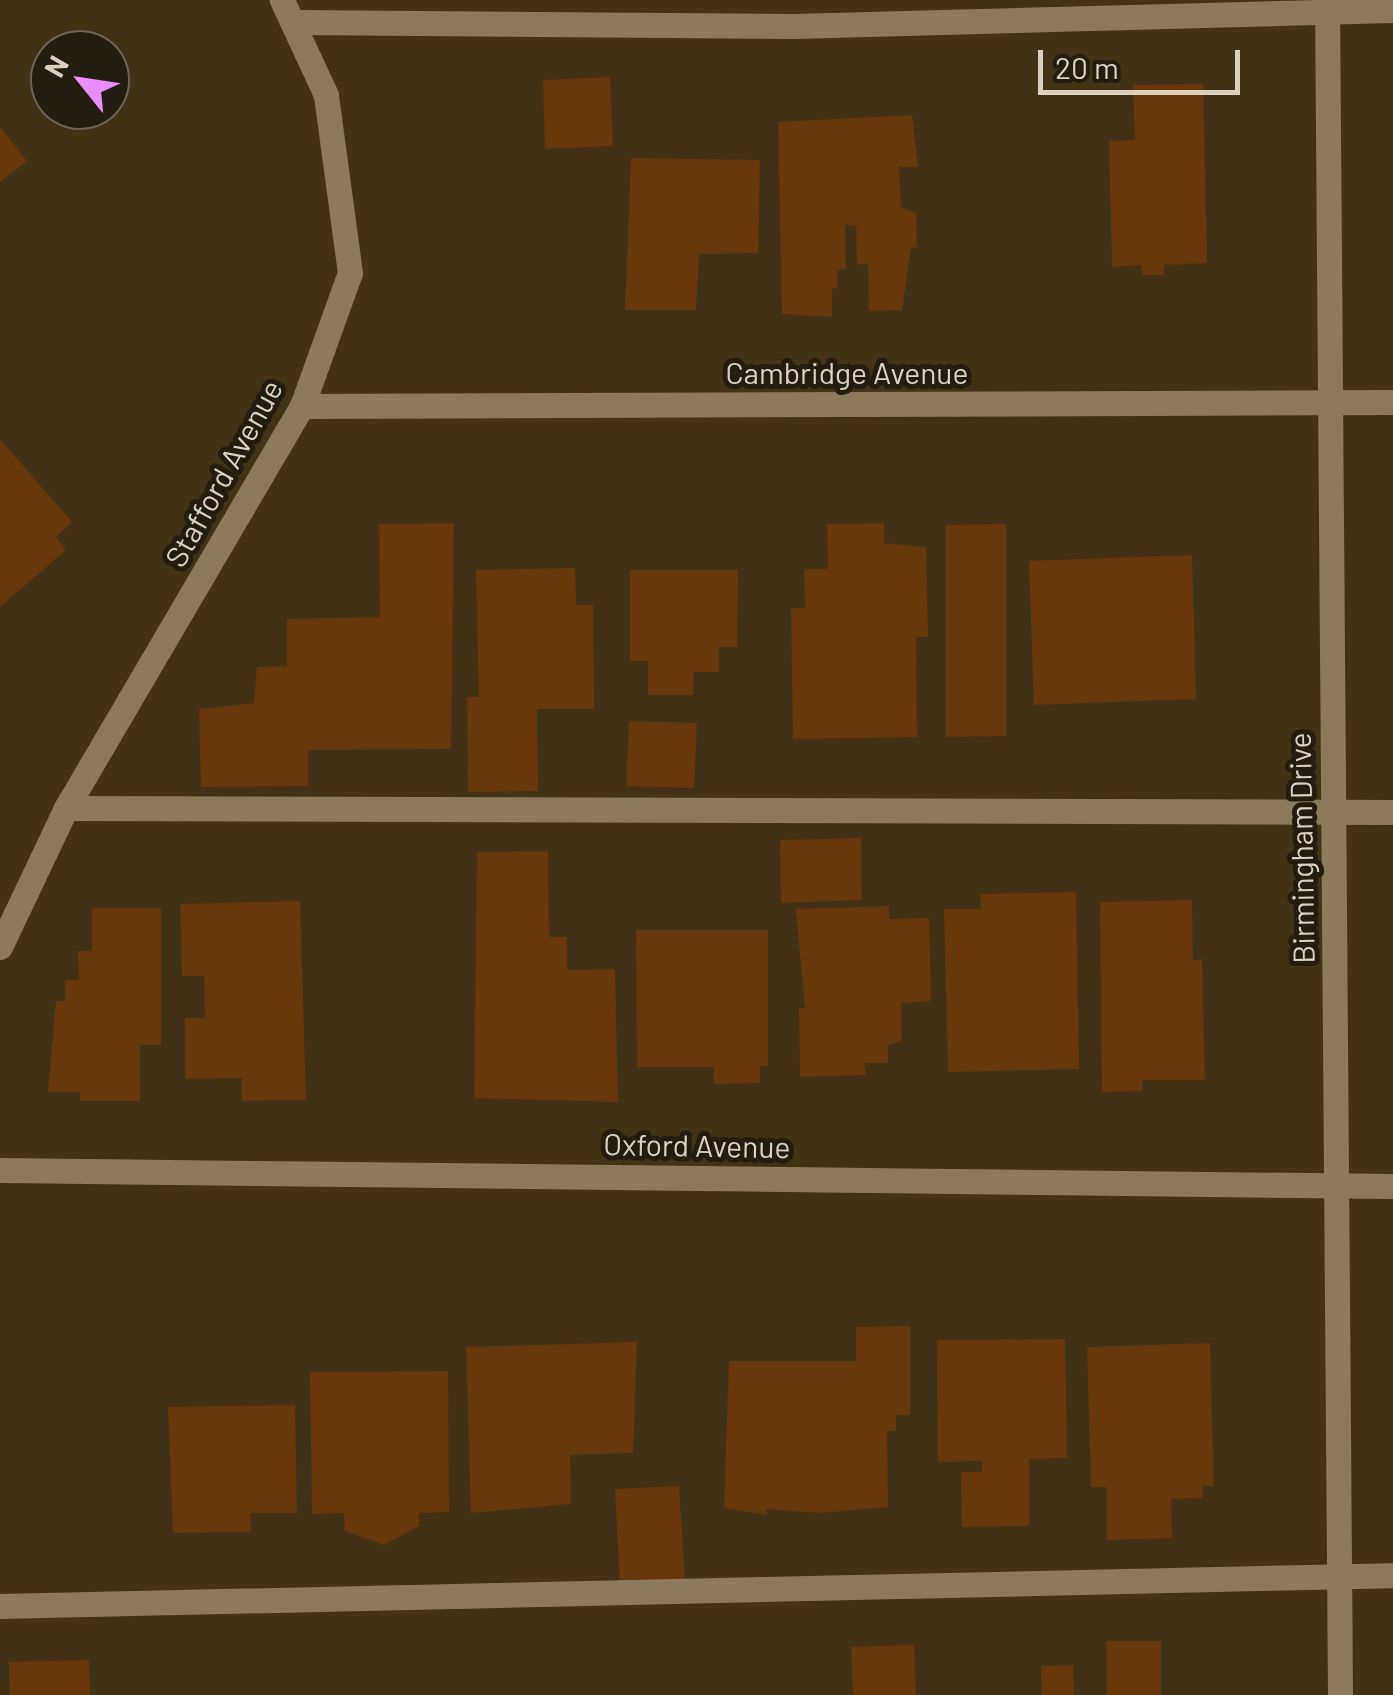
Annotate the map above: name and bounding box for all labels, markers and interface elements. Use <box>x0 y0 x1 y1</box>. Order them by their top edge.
north arrow <box>30 30 130 130</box>
scale bar <box>1043 30 1246 92</box>
text: N <box>36 49 75 83</box>
text: 20 m <box>1055 49 1119 85</box>
street label: Cambridge Avenue <box>726 354 968 390</box>
street label: Stafford Avenue <box>157 373 289 573</box>
street label: Birmingham Drive <box>1281 732 1321 964</box>
street label: Oxford Avenue <box>603 1125 791 1165</box>

